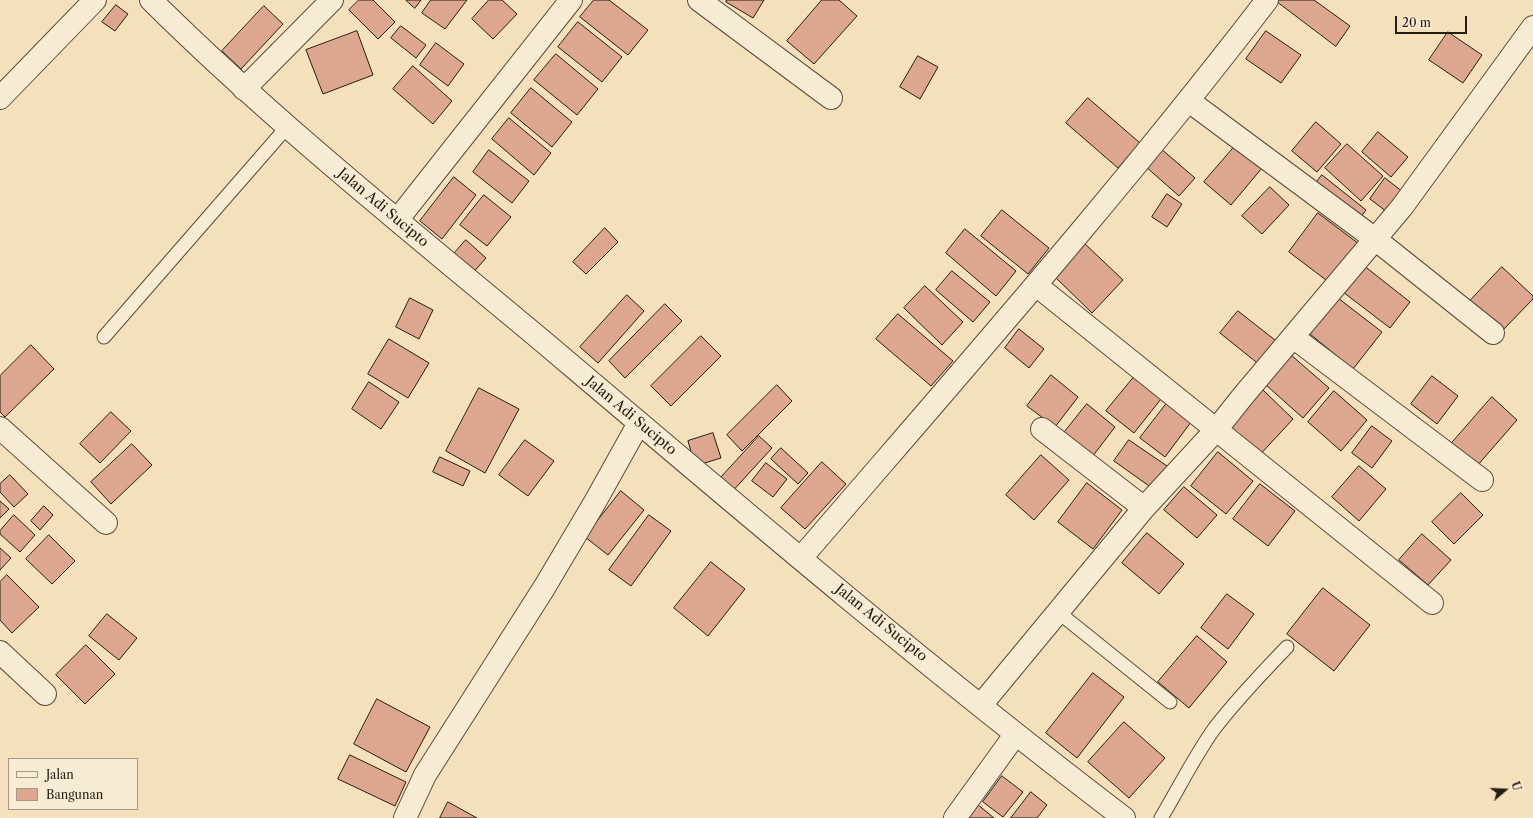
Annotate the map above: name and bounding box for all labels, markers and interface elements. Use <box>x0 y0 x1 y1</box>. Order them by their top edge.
scale bar <box>1397 8 1469 34</box>
text: 20 m <box>1402 15 1431 30</box>
street label: Jalan Adi Sucipto <box>334 165 432 251</box>
street label: Jalan Adi Sucipto <box>582 373 680 459</box>
street label: Jalan Adi Sucipto <box>832 581 930 665</box>
legend <box>8 758 138 810</box>
text: Jalan <box>46 767 74 782</box>
north arrow <box>1485 770 1525 810</box>
text: U <box>1508 780 1524 793</box>
text: Bangunan <box>46 787 103 802</box>

